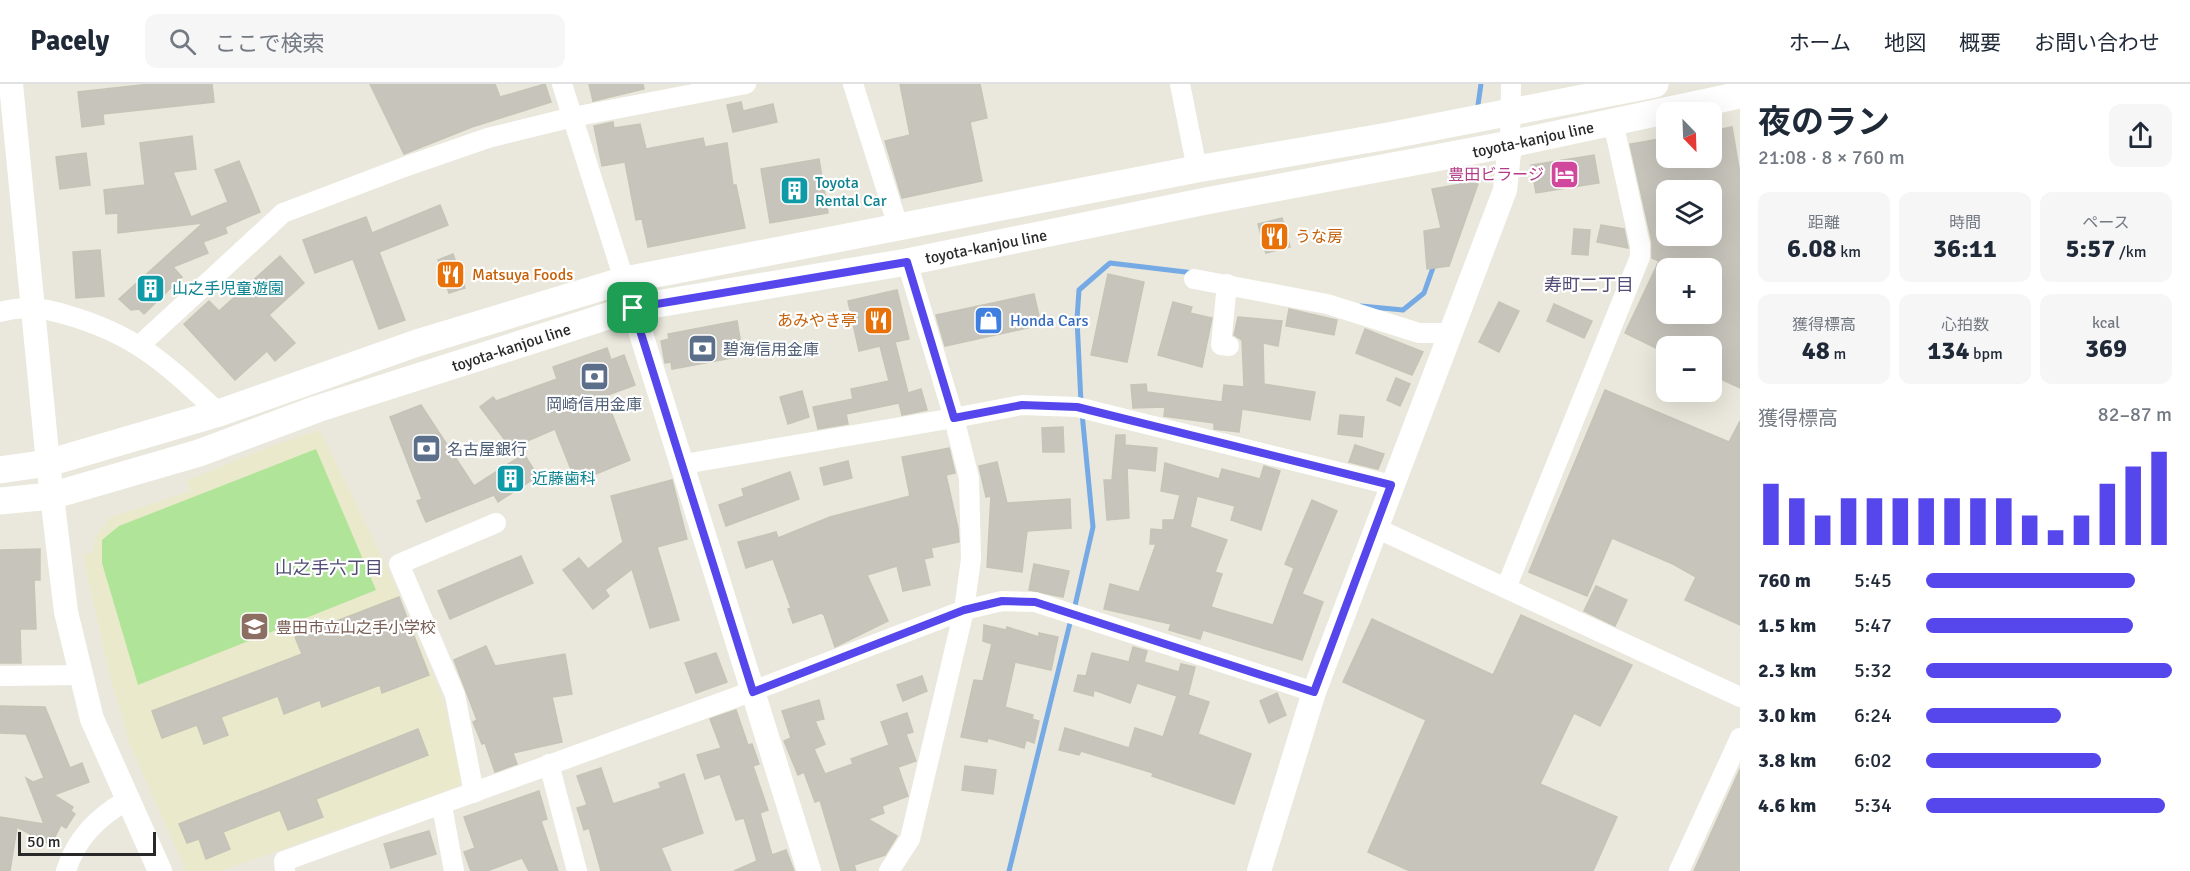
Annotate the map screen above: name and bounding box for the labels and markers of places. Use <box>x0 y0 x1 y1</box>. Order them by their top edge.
hotel icon: 豊田ビラージ <box>1549 158 1581 190</box>
place label: 豊田ビラージ <box>1448 165 1544 185</box>
place label: Toyota Rental Car <box>815 173 887 211</box>
building icon: Toyota Rental Car <box>778 175 810 207</box>
restaurant icon: うな房 <box>1258 220 1290 252</box>
place label: うな房 <box>1295 227 1343 247</box>
restaurant icon: Matsuya Foods <box>435 258 467 290</box>
place label: Matsuya Foods <box>472 265 573 285</box>
building icon: 山之手児童遊園 <box>135 272 167 304</box>
place label: 山之手児童遊園 <box>172 279 284 299</box>
pin <box>607 282 658 333</box>
restaurant icon: あみやき亭 <box>862 304 894 336</box>
shop icon: Honda Cars <box>973 304 1005 336</box>
place label: あみやき亭 <box>777 311 857 331</box>
place label: Honda Cars <box>1010 311 1089 331</box>
bank icon: 碧海信用金庫 <box>686 333 718 365</box>
place label: 碧海信用金庫 <box>723 340 819 360</box>
bank icon: 岡崎信用金庫 <box>578 360 610 392</box>
place label: 岡崎信用金庫 <box>546 395 642 415</box>
bank icon: 名古屋銀行 <box>410 433 442 465</box>
place label: 名古屋銀行 <box>447 440 527 460</box>
building icon: 近藤歯科 <box>495 462 527 494</box>
place label: 近藤歯科 <box>532 469 596 489</box>
school or university icon: 豊田市立山之手小学校 <box>239 611 271 643</box>
place label: 豊田市立山之手小学校 <box>276 618 436 638</box>

